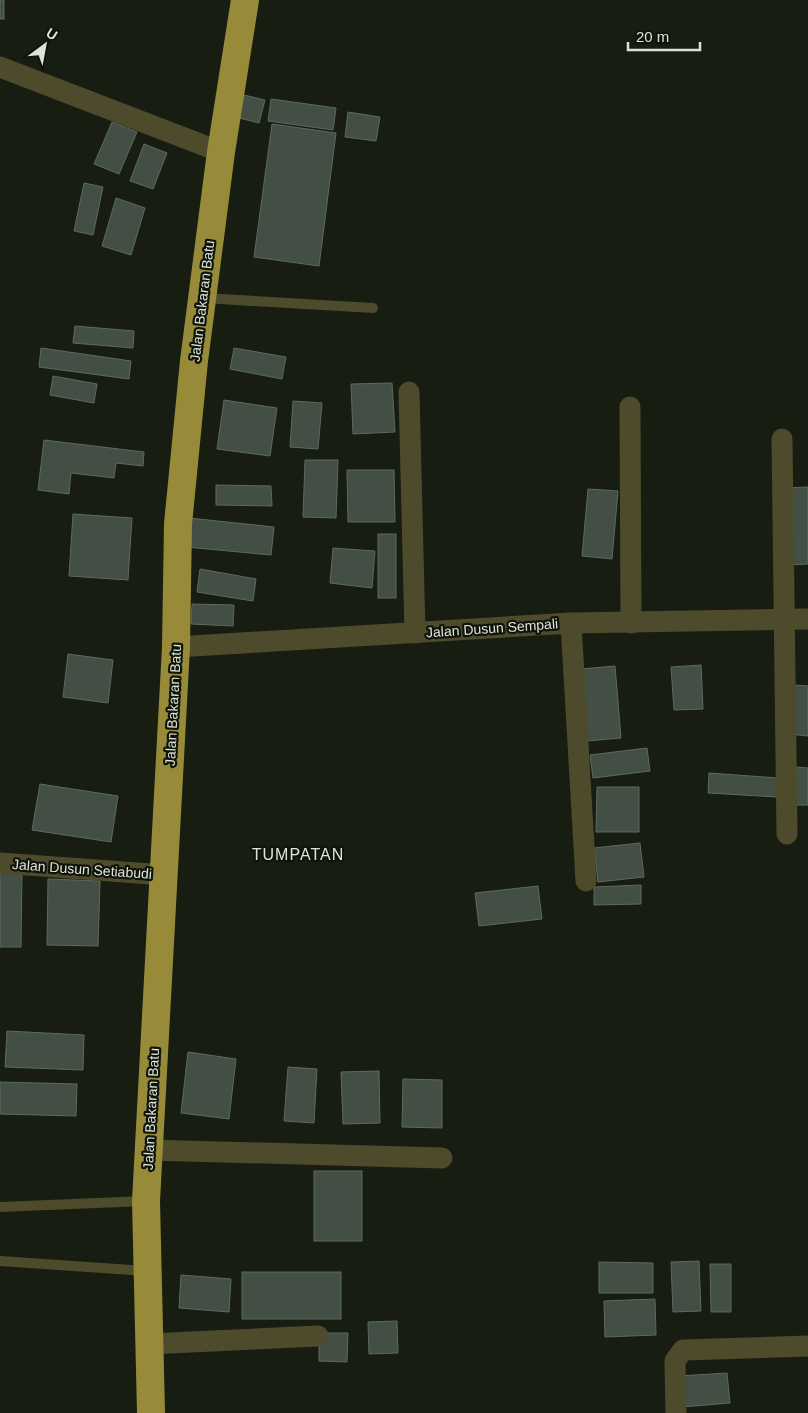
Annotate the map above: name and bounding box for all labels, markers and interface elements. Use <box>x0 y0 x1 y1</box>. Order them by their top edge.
north arrow <box>20 20 70 70</box>
scale bar <box>628 20 700 52</box>
text: U <box>43 25 60 43</box>
text: 20 m <box>636 28 669 45</box>
street label: Jalan Bakaran Batu <box>187 239 217 363</box>
street label: Jalan Dusun Sempali <box>425 615 559 641</box>
street label: Jalan Bakaran Batu <box>162 644 184 766</box>
district label: TUMPATAN <box>252 846 344 863</box>
street label: Jalan Dusun Setiabudi <box>12 856 152 882</box>
street label: Jalan Bakaran Batu <box>140 1048 162 1170</box>

